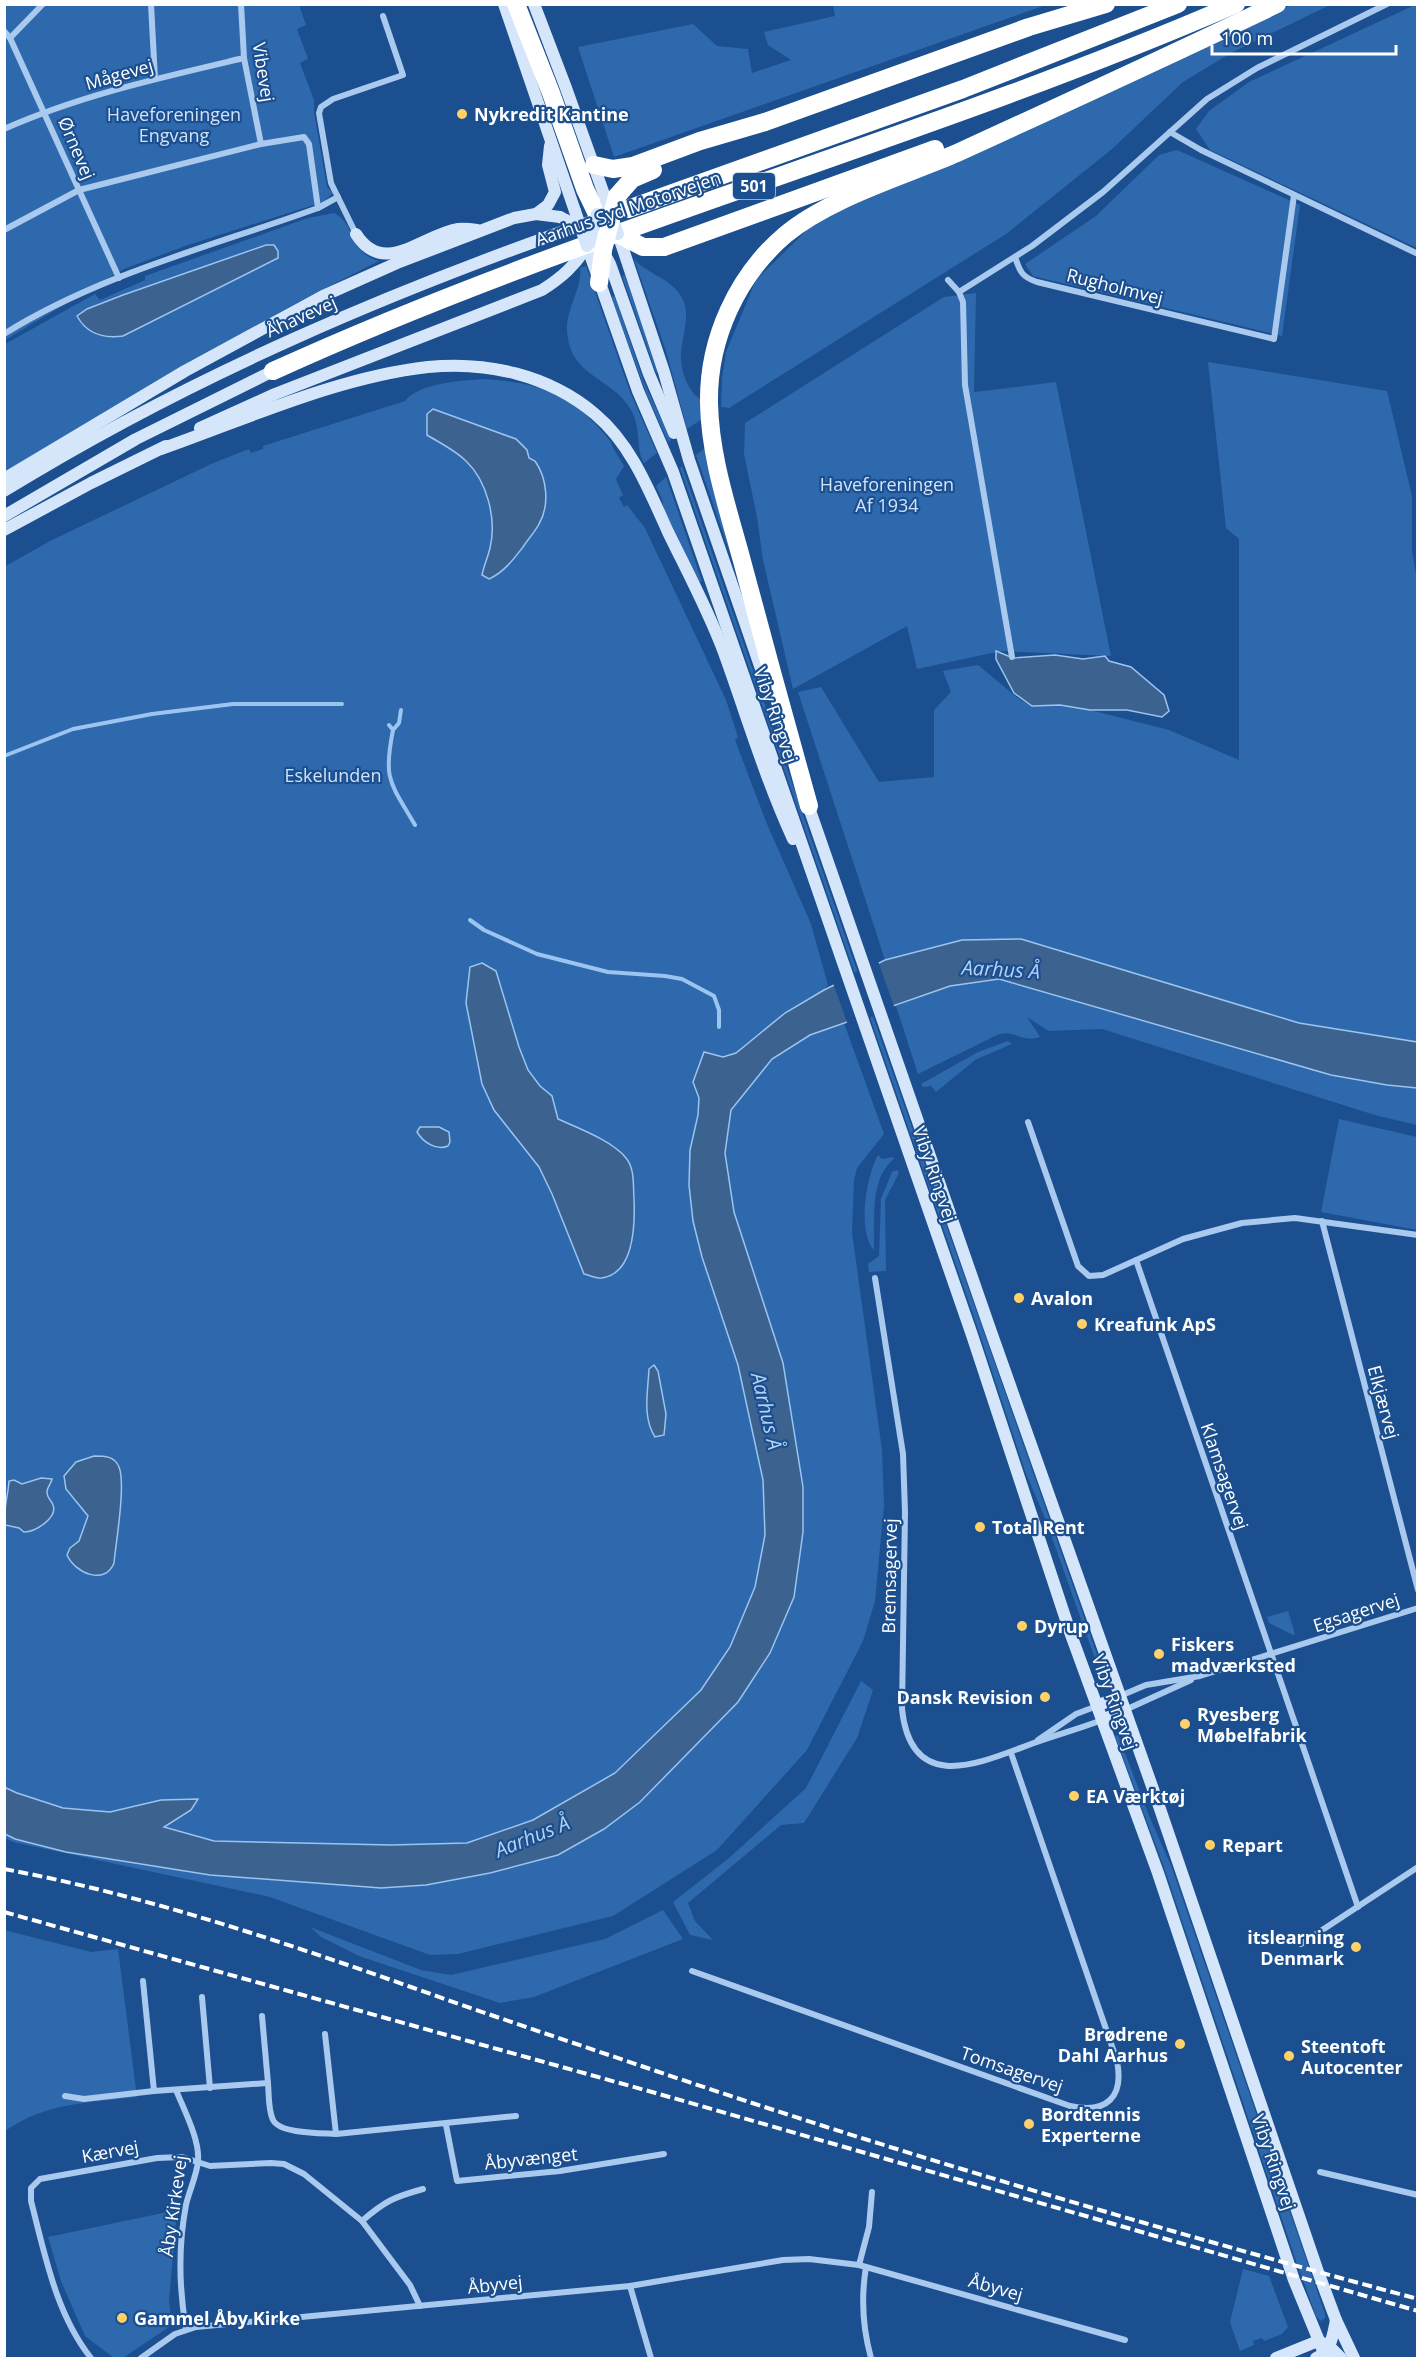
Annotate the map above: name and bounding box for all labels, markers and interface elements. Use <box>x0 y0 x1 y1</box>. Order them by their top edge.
scale bar <box>1212 18 1396 56</box>
text: 100 m <box>1221 26 1273 50</box>
street label: Vibevej <box>247 40 281 104</box>
street label: Mågevej <box>82 53 156 95</box>
park label: Haveforeningen Engvang <box>107 102 241 147</box>
place label: Nykredit Kantine <box>474 102 629 126</box>
marker: Nykredit Kantine <box>455 107 469 121</box>
street label: Ørnevej <box>53 113 101 183</box>
street label: Aarhus Syd Motorvejen <box>532 165 724 251</box>
road number: 501 <box>733 173 775 199</box>
street label: Rugholmvej <box>1064 262 1166 310</box>
street label: Åhavevej <box>262 290 340 342</box>
park label: Haveforeningen Af 1934 <box>820 472 954 517</box>
street label: Viby Ringvej <box>748 664 804 766</box>
park label: Eskelunden <box>285 763 381 787</box>
water label: Aarhus Å <box>959 953 1041 985</box>
street label: Viby Ringvej <box>907 1123 963 1225</box>
place label: Avalon <box>1031 1286 1093 1310</box>
marker: Avalon <box>1012 1291 1026 1305</box>
place label: Kreafunk ApS <box>1094 1312 1216 1336</box>
marker: Kreafunk ApS <box>1075 1317 1089 1331</box>
street label: Elkjærvej <box>1363 1363 1405 1441</box>
water label: Aarhus Å <box>745 1368 789 1452</box>
street label: Klamsagervej <box>1195 1419 1255 1533</box>
place label: Total Rent <box>992 1515 1085 1539</box>
street label: Bremsagervej <box>876 1518 902 1634</box>
marker: Total Rent <box>973 1520 987 1534</box>
street label: Egsagervej <box>1310 1587 1402 1637</box>
place label: Dyrup <box>1034 1614 1089 1638</box>
marker: Dyrup <box>1015 1619 1029 1633</box>
place label: Fiskers madværksted <box>1171 1632 1296 1677</box>
marker: Fiskers madværksted <box>1152 1647 1166 1661</box>
street label: Viby Ringvej <box>1087 1651 1143 1753</box>
place label: Dansk Revision <box>897 1685 1033 1709</box>
marker: Dansk Revision <box>1038 1690 1052 1704</box>
place label: Ryesberg Møbelfabrik <box>1197 1702 1308 1747</box>
marker: Ryesberg Møbelfabrik <box>1178 1717 1192 1731</box>
place label: EA Værktøj <box>1086 1784 1185 1808</box>
marker: EA Værktøj <box>1067 1789 1081 1803</box>
water label: Aarhus Å <box>489 1809 573 1864</box>
place label: Repart <box>1222 1833 1283 1857</box>
marker: Repart <box>1203 1838 1217 1852</box>
place label: itslearning Denmark <box>1247 1925 1345 1970</box>
marker: itslearning Denmark <box>1349 1940 1363 1954</box>
place label: Brødrene Dahl Aarhus <box>1058 2022 1168 2067</box>
place label: Steentoft Autocenter <box>1301 2034 1403 2079</box>
marker: Brødrene Dahl Aarhus <box>1173 2037 1187 2051</box>
street label: Tomsagervej <box>958 2040 1066 2098</box>
marker: Steentoft Autocenter <box>1282 2049 1296 2063</box>
place label: Bordtennis Experterne <box>1041 2102 1141 2147</box>
street label: Viby Ringvej <box>1246 2111 1302 2213</box>
marker: Bordtennis Experterne <box>1022 2117 1036 2131</box>
street label: Kærvej <box>80 2134 140 2168</box>
street label: Åbyvænget <box>483 2141 579 2175</box>
street label: Åby Kirkevej <box>154 2154 192 2258</box>
street label: Åbyvej <box>966 2268 1026 2306</box>
street label: Åbyvej <box>466 2269 524 2299</box>
place label: Gammel Åby Kirke <box>134 2306 300 2330</box>
marker: Gammel Åby Kirke <box>115 2311 129 2325</box>

